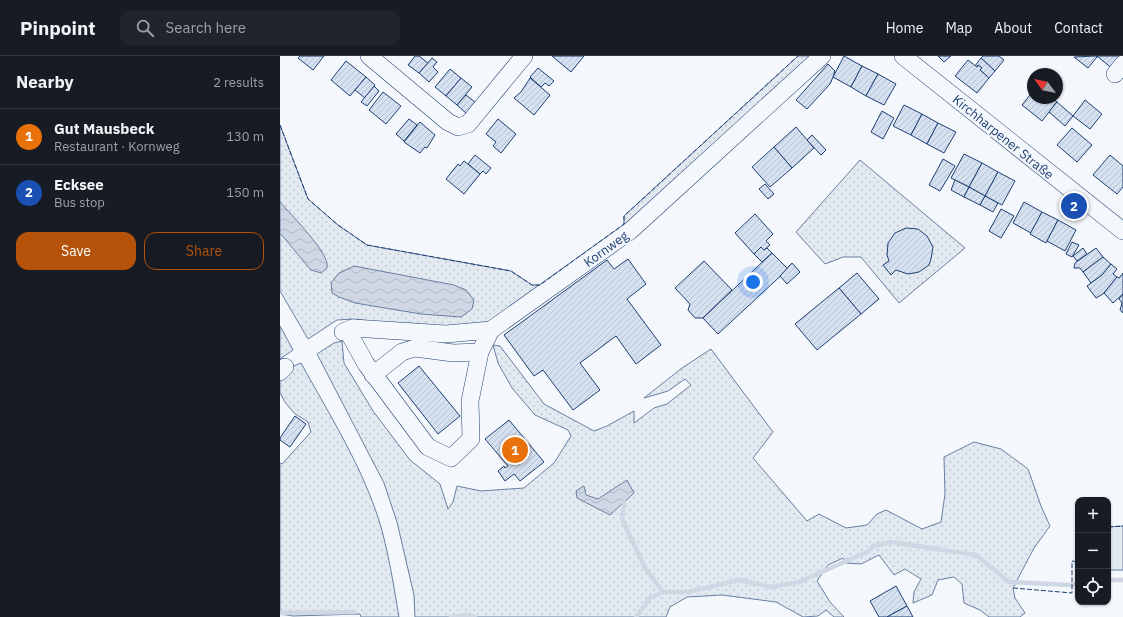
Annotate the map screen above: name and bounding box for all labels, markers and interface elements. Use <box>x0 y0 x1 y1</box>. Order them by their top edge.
search box <box>120 10 400 46</box>
text: Pinpoint <box>20 16 96 40</box>
icon: search <box>134 17 156 39</box>
text: Search here <box>166 18 246 37</box>
text: Home <box>886 19 923 37</box>
text: Map <box>945 19 972 37</box>
text: About <box>994 19 1032 37</box>
text: Contact <box>1054 19 1103 37</box>
north arrow <box>1027 68 1063 104</box>
text: Nearby <box>16 71 74 93</box>
text: 2 results <box>213 74 264 91</box>
street label: Kirchharpener Straße <box>949 91 1057 183</box>
text: Gut Mausbeck <box>54 119 154 138</box>
text: 1 <box>25 128 33 145</box>
text: 130 m <box>226 128 264 145</box>
text: Restaurant · Kornweg <box>54 138 180 155</box>
text: Ecksee <box>54 175 104 194</box>
text: 2 <box>25 184 33 201</box>
text: 150 m <box>226 184 264 201</box>
pin: 2 <box>1061 191 1087 221</box>
text: Bus stop <box>54 194 105 211</box>
street label: Kornweg <box>580 227 632 271</box>
button: Save <box>16 232 136 270</box>
button: Share <box>144 232 264 270</box>
your location <box>743 272 763 292</box>
pin: 1 <box>502 435 528 465</box>
map controls <box>1075 497 1111 605</box>
button: + <box>1075 497 1111 533</box>
button: − <box>1075 533 1111 569</box>
button: locate <box>1075 569 1111 605</box>

